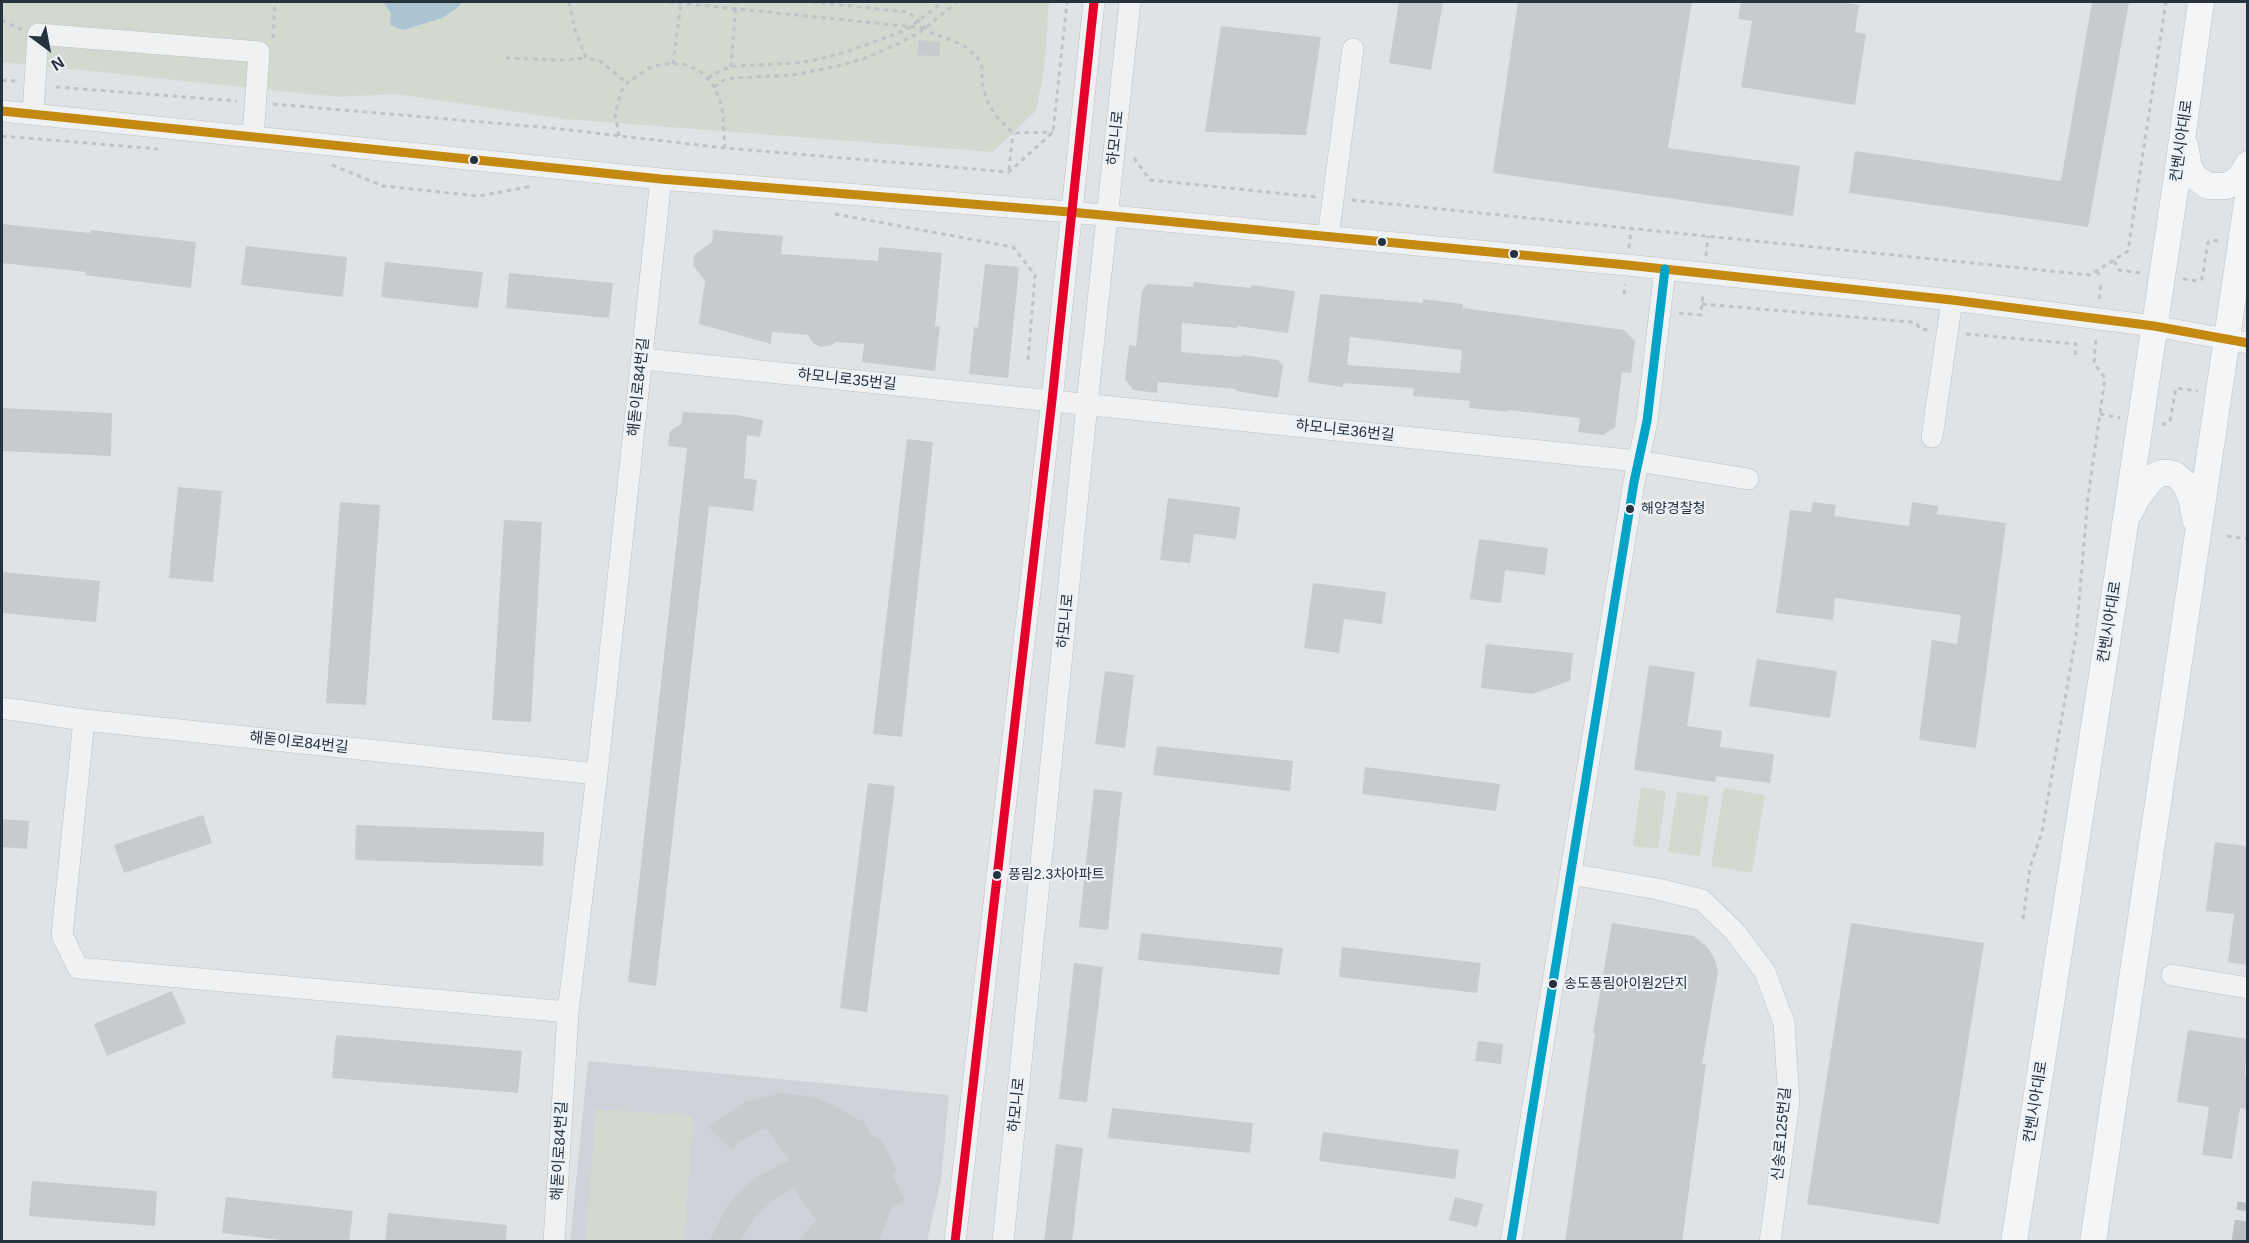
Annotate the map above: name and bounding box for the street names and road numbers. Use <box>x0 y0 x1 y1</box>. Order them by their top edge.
street label: 컨벤시아대로 <box>2167 99 2197 183</box>
street label: 하모니로 <box>1104 110 1128 166</box>
street label: 해돋이로84번길 <box>625 337 653 437</box>
street label: 하모니로35번길 <box>797 366 897 394</box>
street label: 하모니로36번길 <box>1295 417 1395 445</box>
street label: 컨벤시아대로 <box>2095 580 2125 664</box>
street label: 하모니로 <box>1054 593 1078 649</box>
street label: 해돋이로84번길 <box>249 729 349 757</box>
street label: 컨벤시아대로 <box>2021 1060 2051 1144</box>
street label: 하모니로 <box>1005 1077 1029 1133</box>
street label: 신송로125번길 <box>1769 1086 1795 1182</box>
street label: 해돋이로84번길 <box>548 1101 572 1201</box>

